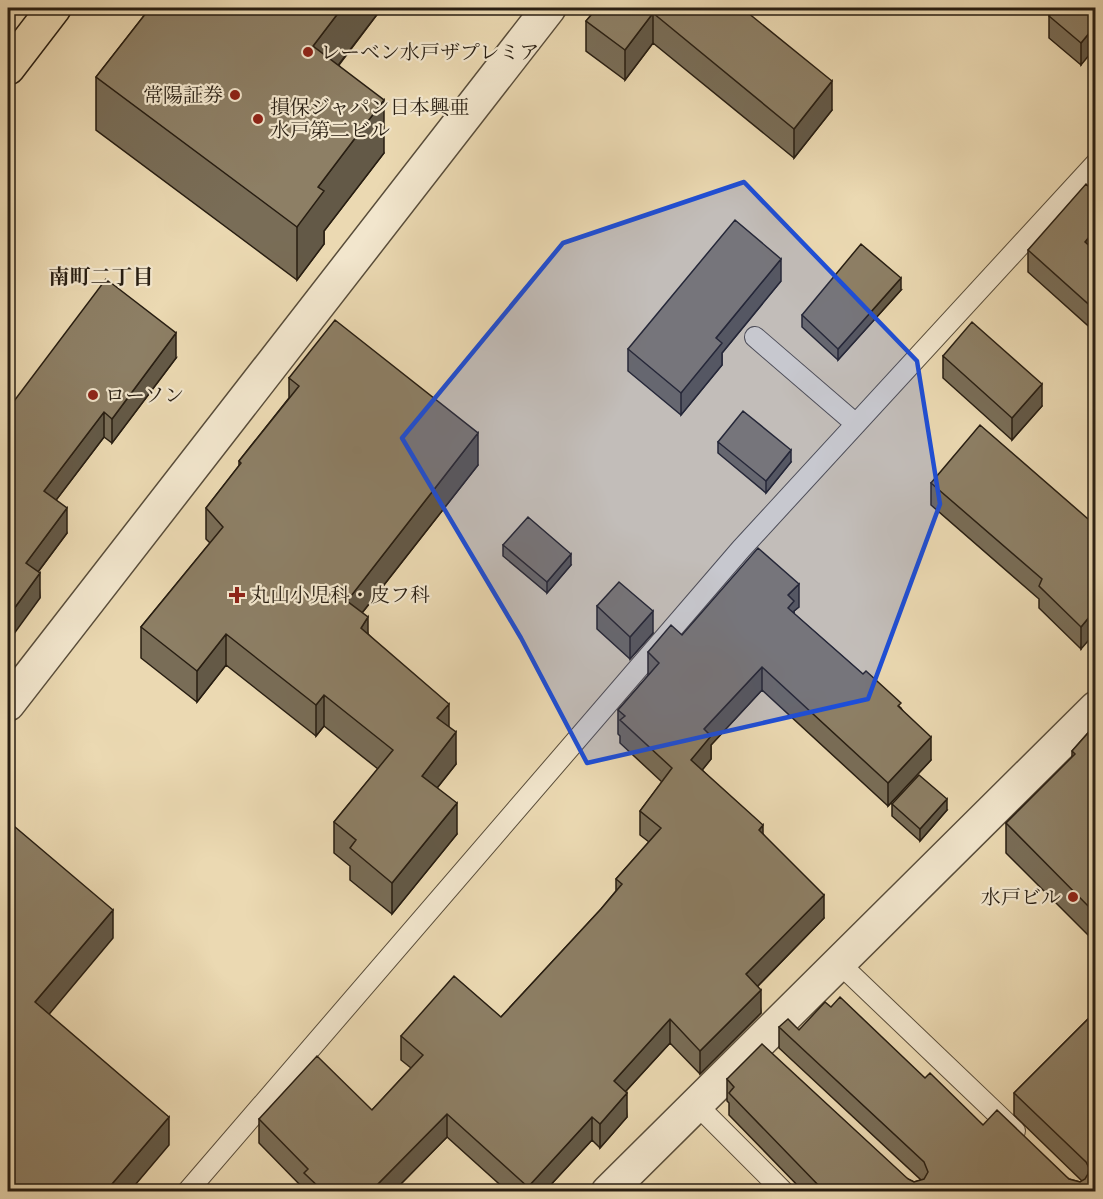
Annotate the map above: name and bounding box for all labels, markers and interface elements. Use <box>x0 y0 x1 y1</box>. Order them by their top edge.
place label: レーベン水戸ザプレミア <box>320 37 539 66</box>
marker: レーベン水戸ザプレミア <box>301 45 315 59</box>
place label: 常陽証券 <box>143 80 223 109</box>
marker: 常陽証券 <box>228 88 242 102</box>
place label: 損保ジャパン日本興亜 水戸第二ビル <box>270 92 470 144</box>
marker: 損保ジャパン日本興亜 水戸第二ビル <box>251 112 265 126</box>
district label: 南町二丁目 <box>49 261 154 292</box>
place label: ローソン <box>105 380 184 409</box>
marker: ローソン <box>86 388 100 402</box>
place label: 丸山小児科・皮フ科 <box>250 580 430 609</box>
marker: 丸山小児科・皮フ科 <box>228 586 246 604</box>
place label: 水戸ビル <box>981 882 1061 911</box>
marker: 水戸ビル <box>1066 890 1080 904</box>

